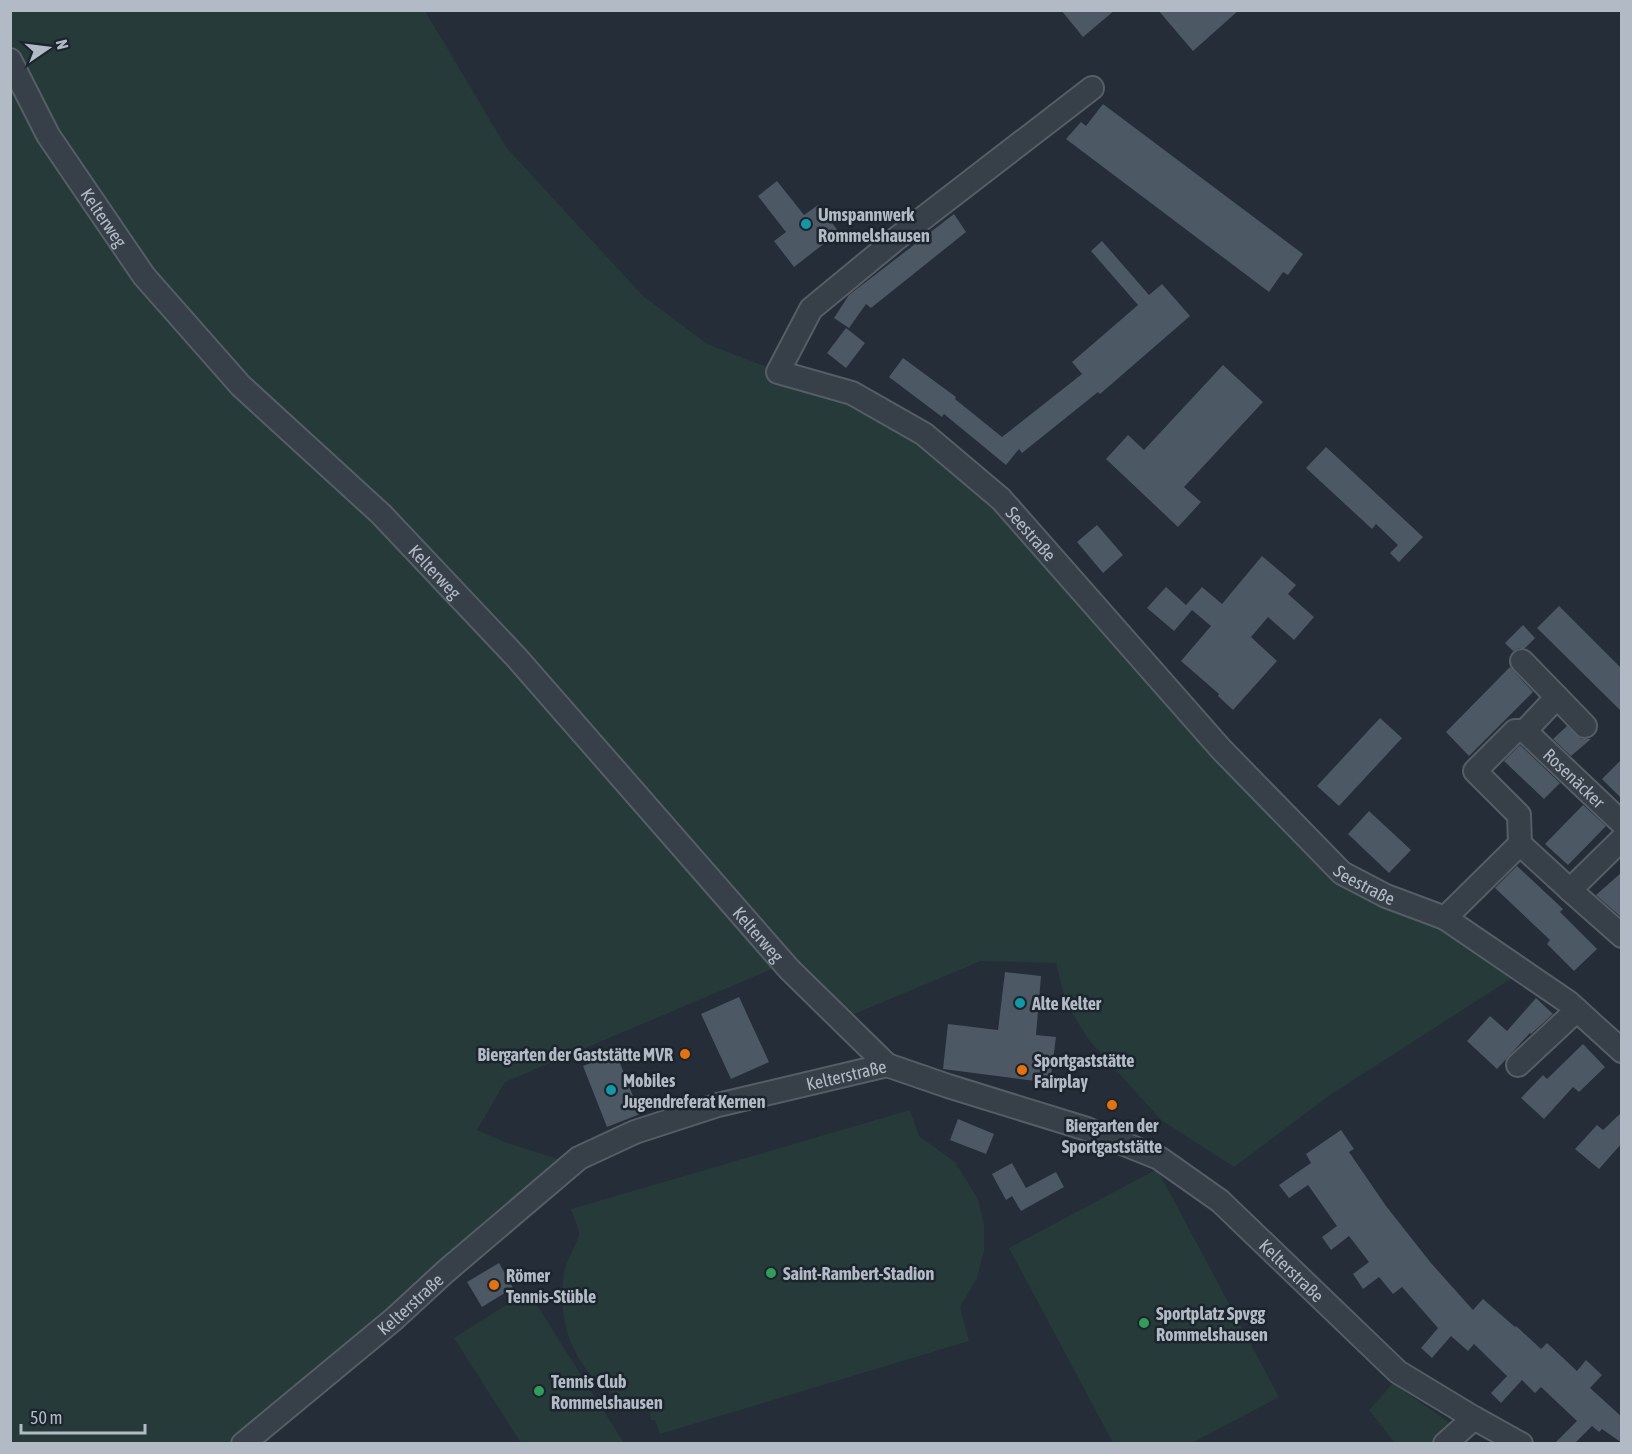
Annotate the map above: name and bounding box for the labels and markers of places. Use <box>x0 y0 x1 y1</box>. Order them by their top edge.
place label: Umspannwerk Rommelshausen <box>818 204 930 246</box>
marker: Umspannwerk Rommelshausen <box>799 217 813 231</box>
place label: Alte Kelter <box>1031 993 1102 1014</box>
marker: Alte Kelter <box>1013 996 1027 1010</box>
place label: Biergarten der Gaststätte MVR <box>478 1044 673 1065</box>
marker: Biergarten der Gaststätte MVR <box>678 1047 692 1061</box>
place label: Sportgaststätte Fairplay <box>1034 1050 1134 1092</box>
marker: Sportgaststätte Fairplay <box>1015 1063 1029 1077</box>
place label: Mobiles Jugendreferat Kernen <box>622 1070 766 1112</box>
marker: Mobiles Jugendreferat Kernen <box>604 1083 618 1097</box>
marker: Biergarten der Sportgaststätte <box>1105 1098 1119 1112</box>
place label: Biergarten der Sportgaststätte <box>1062 1115 1162 1157</box>
place label: Saint-Rambert-Stadion <box>783 1263 935 1284</box>
place label: Römer Tennis-Stüble <box>506 1265 596 1307</box>
marker: Saint-Rambert-Stadion <box>764 1266 778 1280</box>
marker: Römer Tennis-Stüble <box>487 1278 501 1292</box>
place label: Sportplatz Spvgg Rommelshausen <box>1156 1303 1268 1345</box>
marker: Sportplatz Spvgg Rommelshausen <box>1137 1316 1151 1330</box>
place label: Tennis Club Rommelshausen <box>551 1371 663 1413</box>
marker: Tennis Club Rommelshausen <box>532 1384 546 1398</box>

